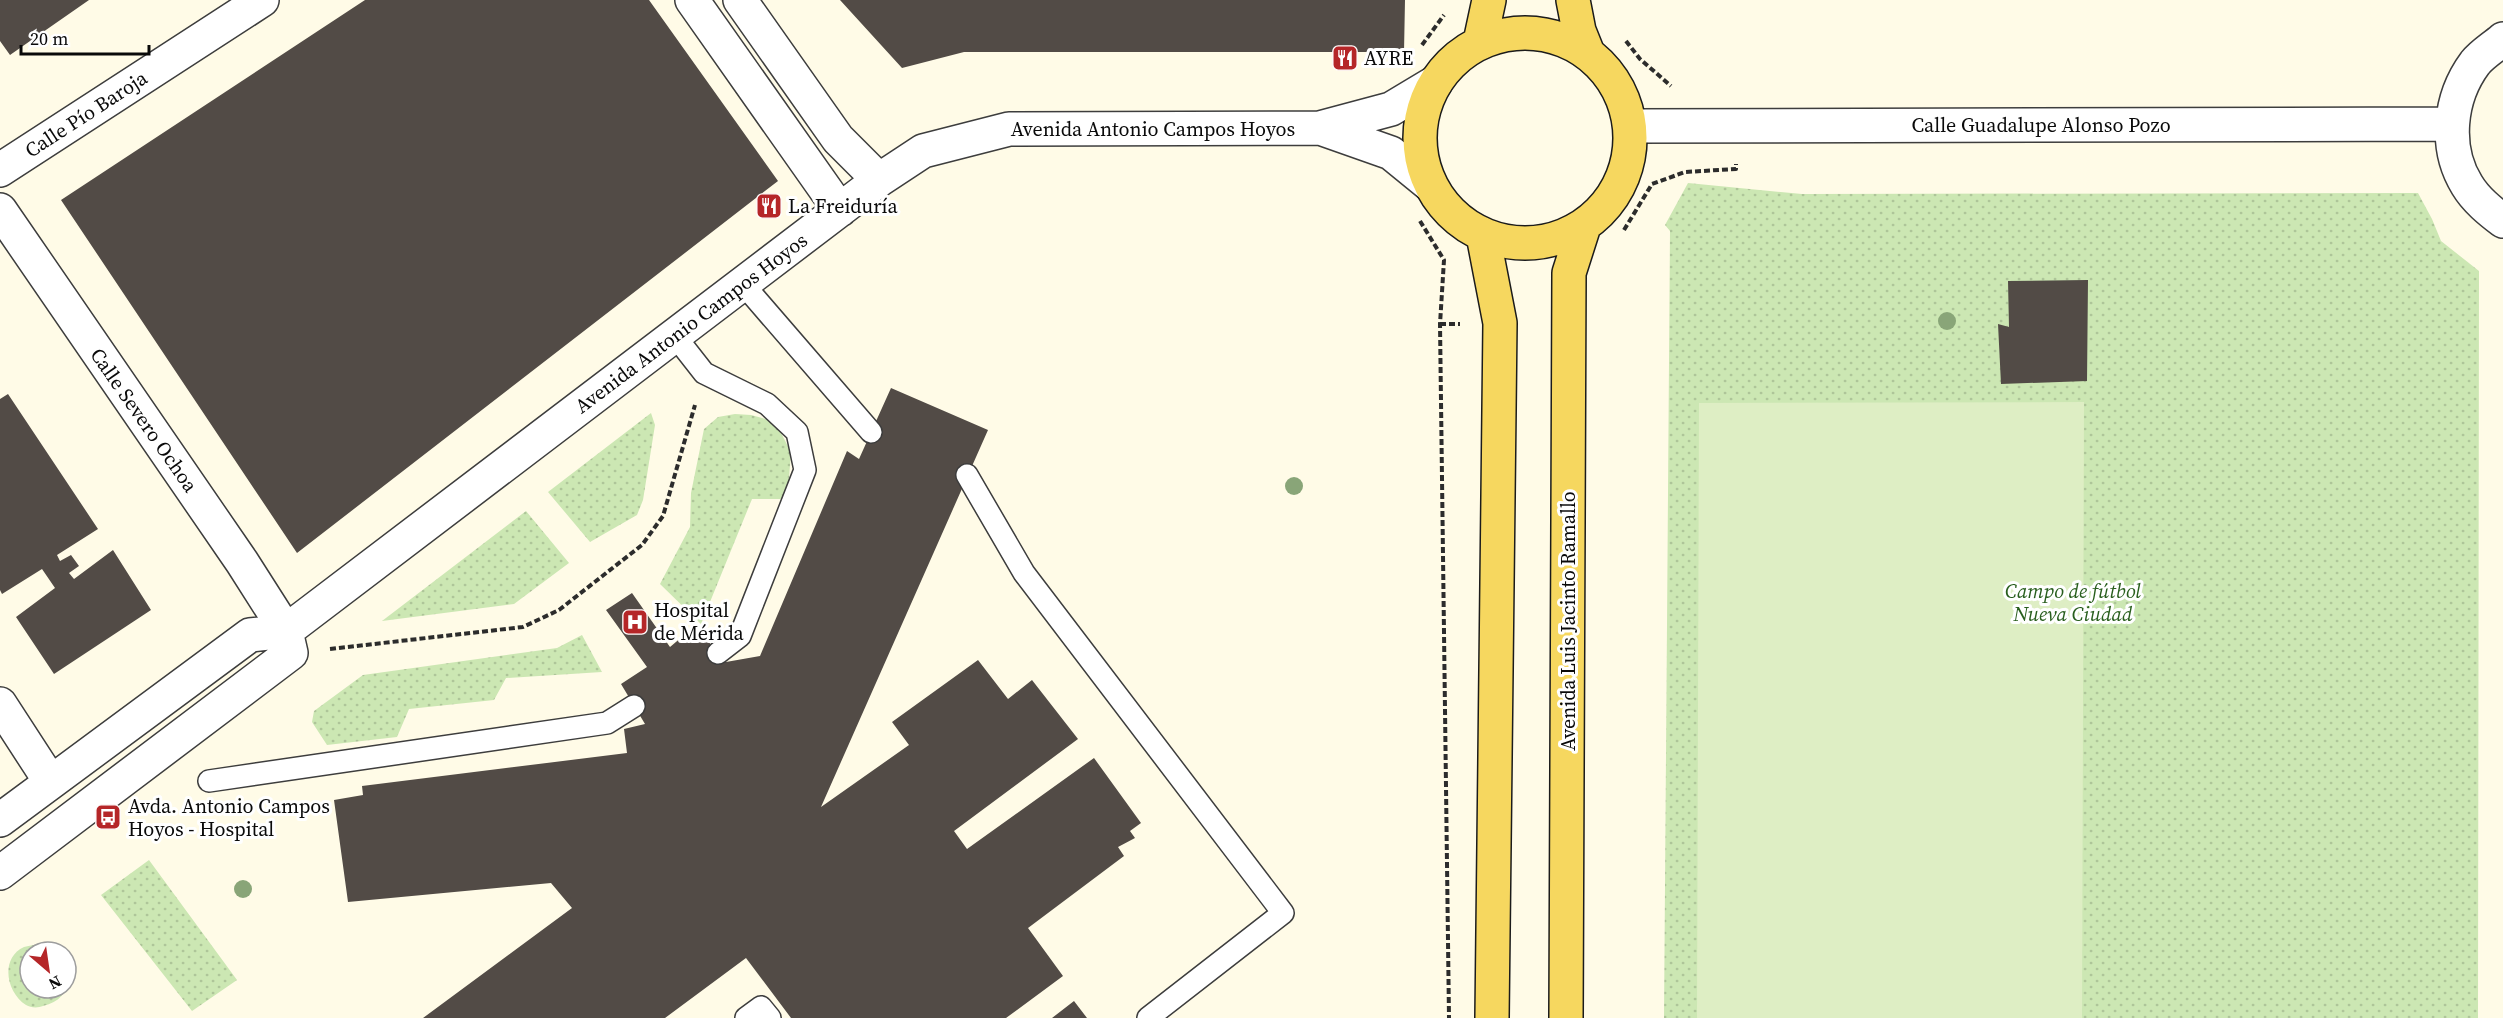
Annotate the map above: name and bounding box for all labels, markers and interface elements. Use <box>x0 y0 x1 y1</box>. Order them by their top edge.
scale bar <box>21 18 148 56</box>
text: 20 m <box>30 26 68 51</box>
restaurant icon: AYRE <box>1330 43 1360 73</box>
place label: AYRE <box>1364 44 1413 72</box>
street label: Calle Pío Baroja <box>19 63 153 164</box>
street label: Calle Guadalupe Alonso Pozo <box>1911 111 2171 139</box>
street label: Avenida Antonio Campos Hoyos <box>1011 115 1295 143</box>
restaurant icon: La Freiduría <box>754 191 784 221</box>
place label: La Freiduría <box>788 192 899 220</box>
street label: Avenida Antonio Campos Hoyos <box>569 226 813 420</box>
street label: Calle Severo Ochoa <box>84 342 205 499</box>
street label: Avenida Luis Jacinto Ramallo <box>1554 491 1582 751</box>
park label: Campo de fútbol Nueva Ciudad <box>2005 577 2141 628</box>
place label: Hospital de Mérida <box>654 596 745 647</box>
hospital icon: Hospital de Mérida <box>620 607 650 637</box>
place label: Avda. Antonio Campos Hoyos - Hospital <box>128 792 330 843</box>
bus stop icon: Avda. Antonio Campos Hoyos - Hospital <box>93 802 123 832</box>
north arrow <box>18 940 78 1000</box>
text: N <box>45 971 66 996</box>

